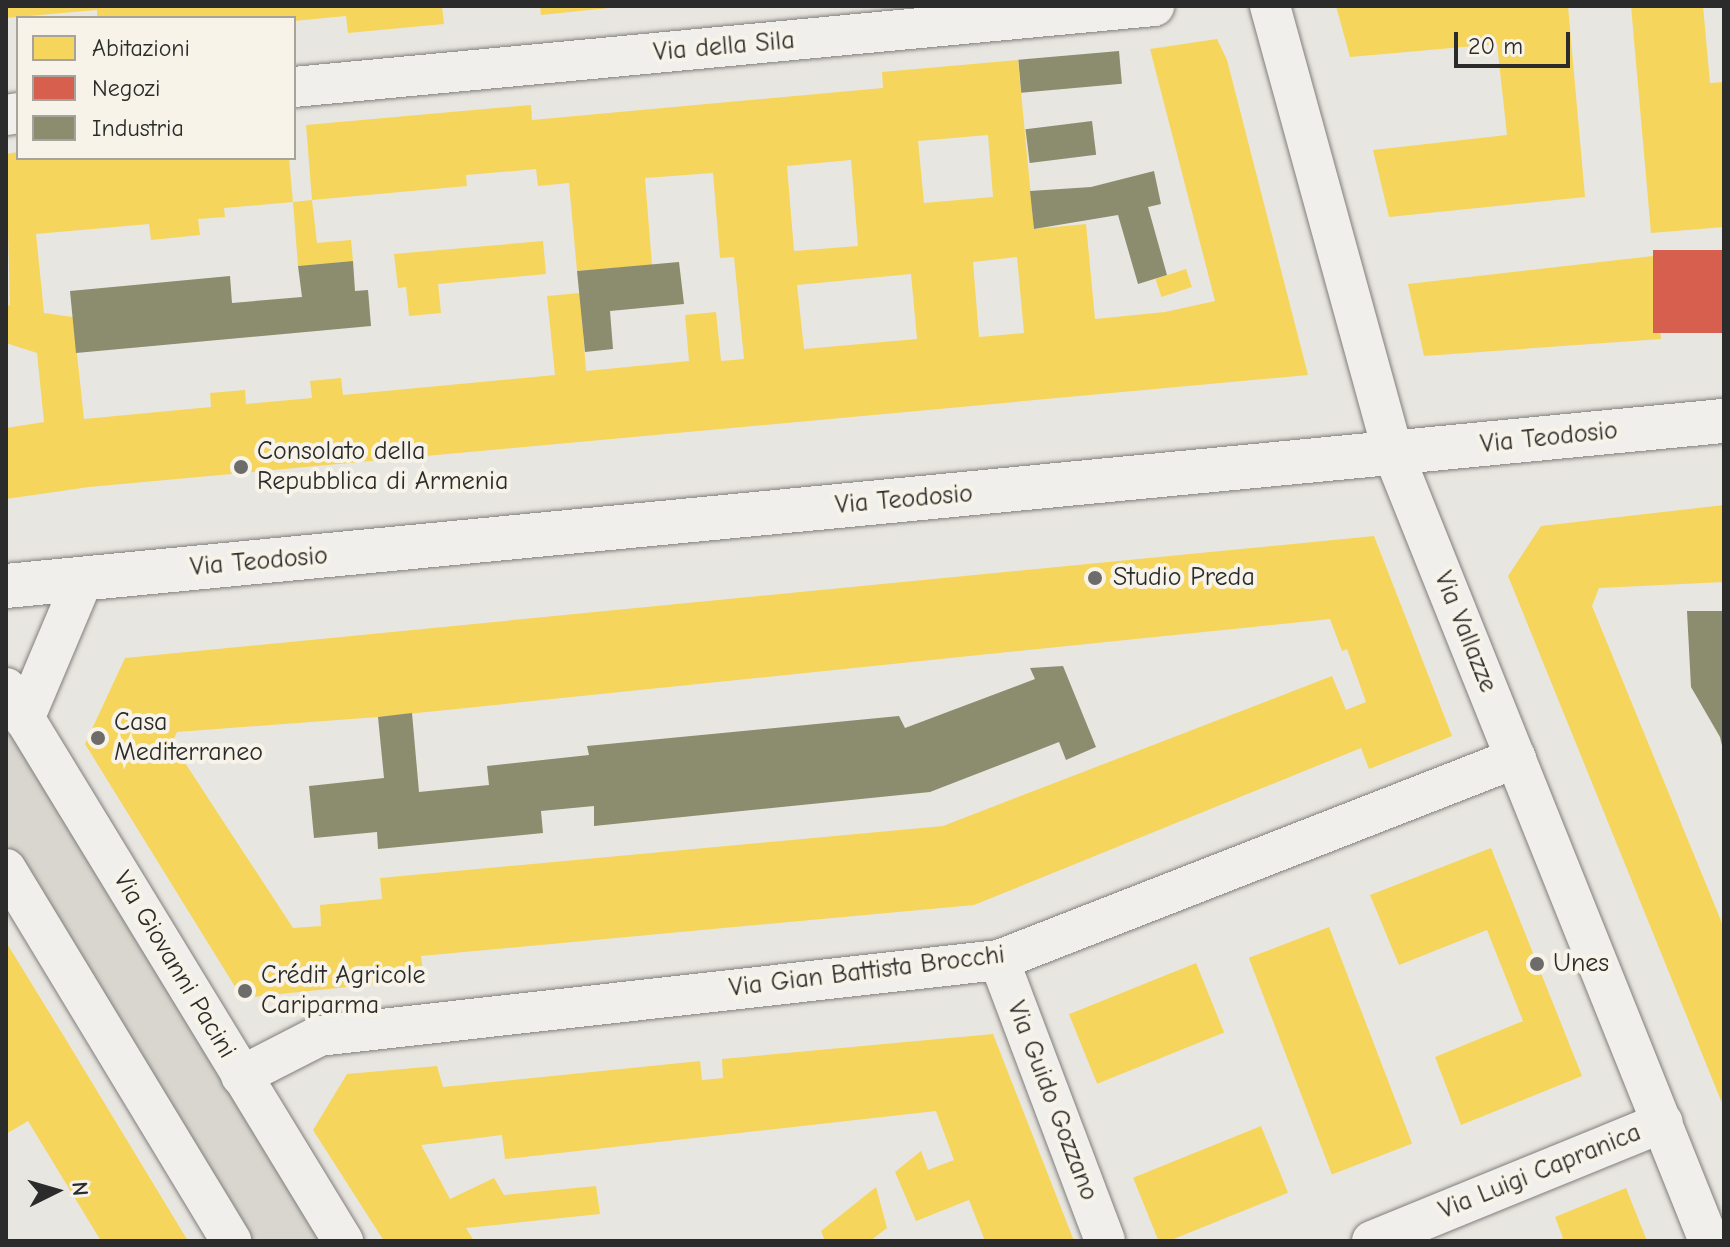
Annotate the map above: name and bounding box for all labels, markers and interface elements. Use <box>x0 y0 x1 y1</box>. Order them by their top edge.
legend <box>16 16 296 160</box>
scale bar <box>1458 16 1574 66</box>
street label: Via della Sila <box>652 25 796 69</box>
text: 20 m <box>1468 32 1523 60</box>
text: Abitazioni <box>92 34 190 62</box>
text: Negozi <box>92 74 160 102</box>
text: Industria <box>92 114 184 142</box>
street label: Via Teodosio <box>1479 415 1619 461</box>
place label: Consolato della Repubblica di Armenia <box>257 436 508 498</box>
marker: Consolato della Repubblica di Armenia <box>232 458 250 476</box>
street label: Via Teodosio <box>834 478 974 522</box>
street label: Via Teodosio <box>189 540 329 584</box>
place label: Studio Preda <box>1113 562 1255 594</box>
marker: Studio Preda <box>1084 567 1106 589</box>
street label: Via Vallazze <box>1427 567 1503 697</box>
place label: Casa Mediterraneo <box>114 707 263 768</box>
marker: Casa Mediterraneo <box>89 729 107 747</box>
street label: Via Giovanni Pacini <box>106 866 242 1064</box>
street label: Via Gian Battista Brocchi <box>727 940 1007 1004</box>
place label: Unes <box>1553 948 1609 980</box>
marker: Unes <box>1528 955 1546 973</box>
place label: Crédit Agricole Cariparma <box>261 960 425 1022</box>
marker: Crédit Agricole Cariparma <box>236 982 254 1000</box>
street label: Via Guido Gozzano <box>1000 997 1104 1205</box>
street label: Via Luigi Capranica <box>1435 1117 1645 1227</box>
north arrow <box>16 1151 96 1231</box>
text: N <box>66 1181 93 1197</box>

